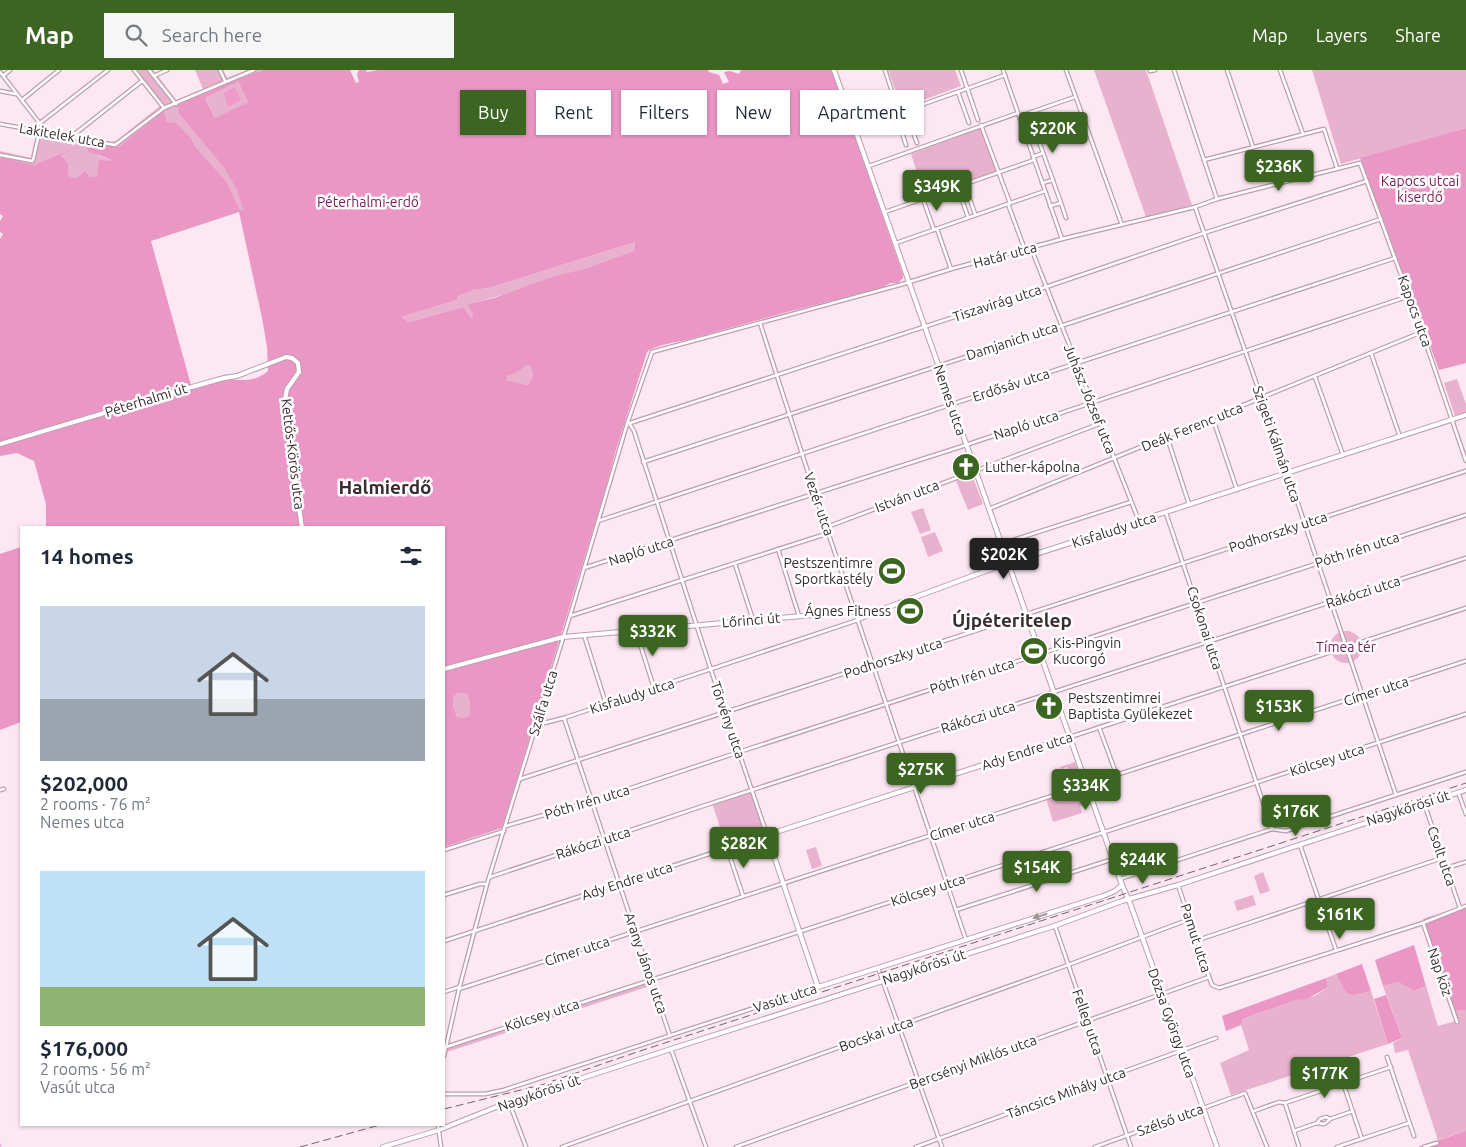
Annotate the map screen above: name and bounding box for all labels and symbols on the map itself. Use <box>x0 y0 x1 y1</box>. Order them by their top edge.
pin: $220K <box>1018 112 1088 154</box>
street label: Lakitelek utca <box>18 120 106 150</box>
pin: $236K <box>1244 150 1314 192</box>
pin: $349K <box>902 170 972 212</box>
park label: Kapocs utcai kiserdő <box>1381 173 1459 205</box>
park label: Péterhalmi-erdő <box>317 194 419 210</box>
street label: Határ utca <box>971 239 1039 271</box>
street label: Kapocs utca <box>1395 273 1435 349</box>
street label: Tiszavirág utca <box>951 281 1043 325</box>
street label: Damjanich utca <box>964 319 1060 363</box>
street label: Juhász József utca <box>1061 342 1119 456</box>
street label: Nemes utca <box>930 362 970 438</box>
street label: Erdősáv utca <box>971 365 1051 405</box>
street label: Péterhalmi út <box>103 380 190 420</box>
street label: Szigeti Kálmán utca <box>1250 384 1304 504</box>
street label: Kettős-Körös utca <box>278 398 308 510</box>
street label: Deák Ferenc utca <box>1139 399 1245 455</box>
street label: Napló utca <box>991 407 1061 443</box>
church icon: Luther-kápolna <box>951 452 981 482</box>
place label: Luther-kápolna <box>985 459 1080 475</box>
street label: Vezér utca <box>801 470 837 538</box>
district label: Halmierdő <box>339 476 431 498</box>
street label: István utca <box>873 476 941 516</box>
street label: Kisfaludy utca <box>1070 509 1158 551</box>
street label: Podhorszky utca <box>1227 509 1329 555</box>
street label: Póth Irén utca <box>1313 529 1401 571</box>
street label: Napló utca <box>606 533 676 569</box>
pin: $202K <box>969 538 1039 580</box>
place label: Pestszentimre Sportkastély <box>783 555 873 587</box>
sports icon: Pestszentimre Sportkastély <box>877 556 907 586</box>
street label: Rákóczi utca <box>1324 572 1402 612</box>
street label: Csokonai utca <box>1184 584 1226 672</box>
sports icon: Ágnes Fitness <box>895 596 925 626</box>
place label: Ágnes Fitness <box>805 602 891 619</box>
street label: Lőrinci út <box>721 609 781 631</box>
district label: Újpéteritelep <box>952 609 1072 631</box>
pin: $332K <box>618 614 688 657</box>
street label: Podhorszky utca <box>842 635 944 681</box>
place label: Kis-Pingvin Kucorgó <box>1053 635 1121 667</box>
sports icon: Kis-Pingvin Kucorgó <box>1019 636 1049 666</box>
park label: Tímea tér <box>1316 639 1377 655</box>
street label: Póth Irén utca <box>928 655 1016 697</box>
street label: Szálfa utca <box>525 668 561 738</box>
street label: Címer utca <box>1341 673 1411 709</box>
street label: Kisfaludy utca <box>588 675 676 717</box>
street label: Törvény utca <box>707 679 749 761</box>
place label: Pestszentimrei Baptista Gyülekezet <box>1068 690 1193 722</box>
pin: $153K <box>1244 690 1314 732</box>
church icon: Pestszentimrei Baptista Gyülekezet <box>1034 691 1064 721</box>
street label: Rákóczi utca <box>939 697 1017 737</box>
street label: Ady Endre utca <box>980 729 1074 773</box>
street label: Kölcsey utca <box>1288 740 1366 780</box>
pin: $275K <box>886 752 956 795</box>
pin: $334K <box>1051 768 1121 811</box>
street label: Póth Irén utca <box>543 781 631 823</box>
street label: Nagykőrösi út <box>1364 787 1452 829</box>
pin: $176K <box>1261 794 1331 837</box>
street label: Címer utca <box>927 808 997 844</box>
street label: Rákóczi utca <box>554 823 632 863</box>
street label: Csolt utca <box>1424 824 1460 888</box>
pin: $282K <box>709 826 779 869</box>
pin: $244K <box>1108 842 1178 885</box>
pin: $154K <box>1002 850 1072 893</box>
street label: Ady Endre utca <box>580 859 674 903</box>
street label: Kölcsey utca <box>889 870 967 910</box>
pin: $161K <box>1305 898 1375 940</box>
street label: Pamut utca <box>1177 902 1215 974</box>
street label: Arany János utca <box>621 910 671 1016</box>
one-way arrow <box>1032 913 1047 920</box>
street label: Címer utca <box>542 933 612 969</box>
street label: Nagykőrösi út <box>880 946 968 988</box>
street label: Nap köz <box>1424 946 1456 998</box>
street label: Dózsa György utca <box>1145 966 1199 1080</box>
street label: Vasút utca <box>751 980 819 1016</box>
street label: Felleg utca <box>1069 987 1107 1057</box>
street label: Kölcsey utca <box>503 995 581 1035</box>
street label: Bocskai utca <box>837 1013 915 1055</box>
street label: Bercsényi Miklós utca <box>907 1032 1039 1092</box>
pin: $177K <box>1290 1056 1360 1099</box>
street label: Táncsics Mihály utca <box>1004 1064 1128 1122</box>
street label: Nagykőrösi út <box>495 1071 583 1115</box>
street label: Szélső utca <box>1135 1101 1205 1139</box>

